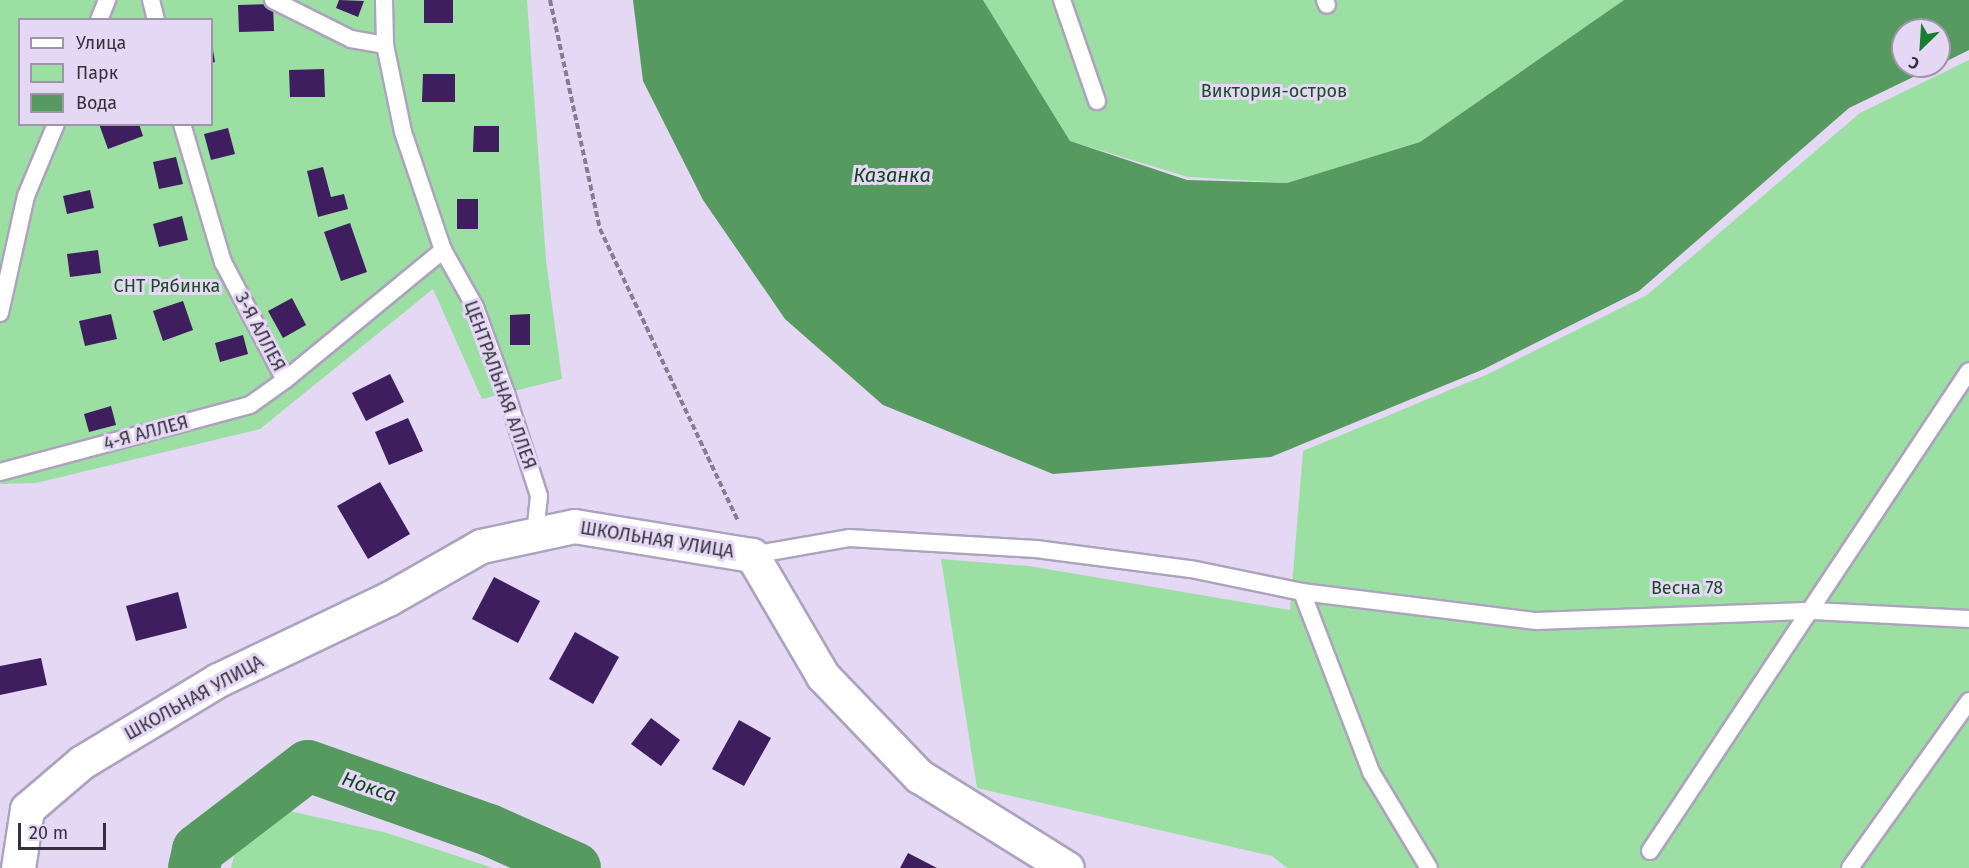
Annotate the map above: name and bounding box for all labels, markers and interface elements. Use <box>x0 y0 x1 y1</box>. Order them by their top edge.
legend <box>18 18 213 126</box>
north arrow <box>1891 18 1951 78</box>
text: Улица <box>76 32 126 54</box>
text: С <box>1906 52 1922 74</box>
text: Парк <box>76 62 118 84</box>
park label: Виктория-остров <box>1201 80 1347 102</box>
text: Вода <box>76 92 117 114</box>
water label: Казанка <box>853 163 931 187</box>
park label: СНТ Рябинка <box>114 275 220 297</box>
street label: 3-Я АЛЛЕЯ <box>230 289 290 375</box>
street label: ЦЕНТРАЛЬНАЯ АЛЛЕЯ <box>459 298 541 472</box>
street label: 4-Я АЛЛЕЯ <box>101 411 191 455</box>
street label: ШКОЛЬНАЯ УЛИЦА <box>579 517 735 563</box>
park label: Весна 78 <box>1651 577 1723 599</box>
street label: ШКОЛЬНАЯ УЛИЦА <box>121 651 267 745</box>
water label: Нокса <box>339 767 399 807</box>
scale bar <box>21 811 110 849</box>
text: 20 m <box>29 822 68 844</box>

